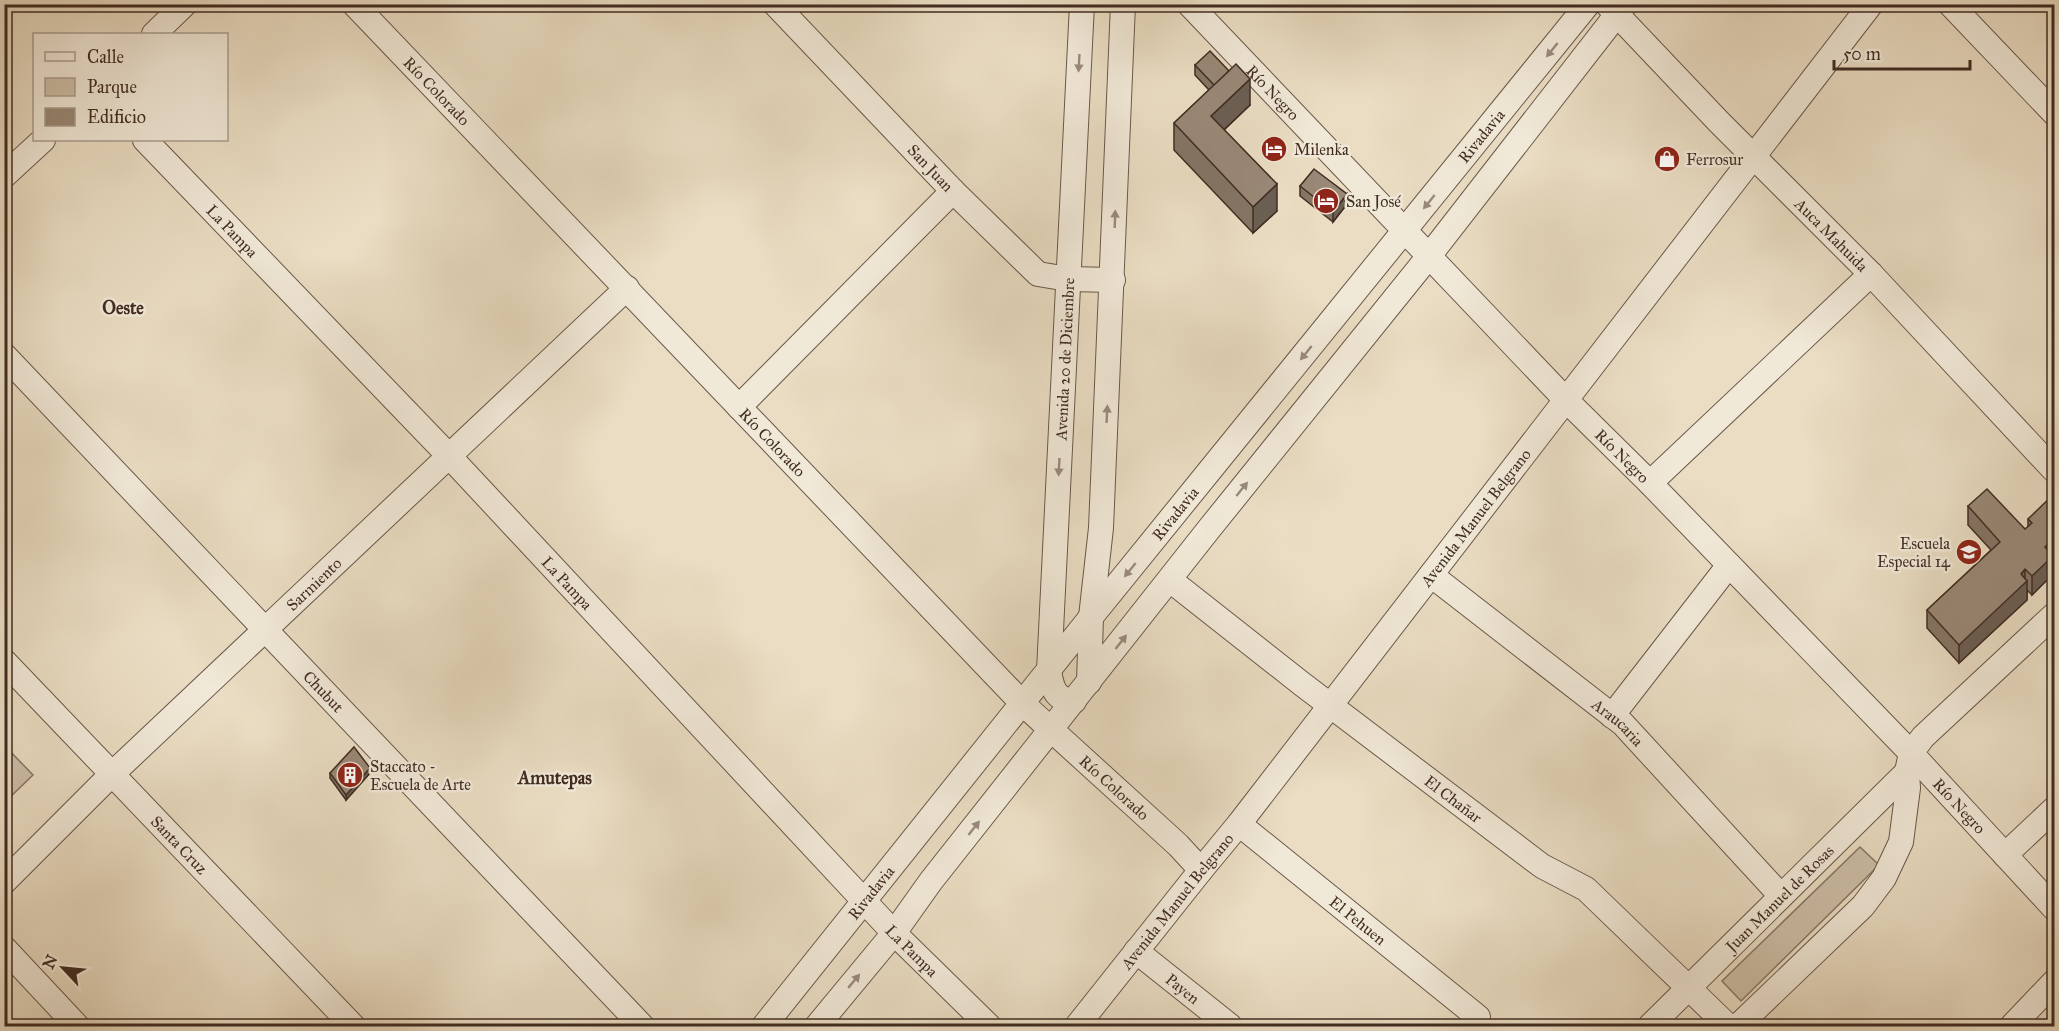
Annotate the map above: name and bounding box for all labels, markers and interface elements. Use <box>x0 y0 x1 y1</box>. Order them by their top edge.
legend <box>33 33 228 141</box>
scale bar <box>1834 33 1970 71</box>
one-way arrow <box>1545 42 1558 58</box>
text: 50 m <box>1843 43 1881 65</box>
text: Calle <box>87 46 124 68</box>
street label: Río Colorado <box>400 53 474 129</box>
one-way arrow <box>1074 53 1083 72</box>
street label: Río Negro <box>1243 61 1304 124</box>
text: Parque <box>87 76 137 99</box>
street label: Rivadavia <box>1454 105 1509 167</box>
text: Edificio <box>87 106 146 128</box>
hotel icon: Milenka <box>1259 134 1289 164</box>
street label: San Juan <box>904 140 958 196</box>
place label: Milenka <box>1294 140 1349 159</box>
shop icon: Ferrosur <box>1652 144 1682 174</box>
place label: Ferrosur <box>1686 150 1743 169</box>
hotel icon: San José <box>1311 186 1341 216</box>
place label: San José <box>1346 192 1401 212</box>
street label: Auca Mahuida <box>1790 193 1872 275</box>
one-way arrow <box>1423 194 1436 210</box>
street label: La Pampa <box>203 200 262 261</box>
one-way arrow <box>1111 209 1120 228</box>
street label: Avenida 20 de Diciembre <box>1051 277 1078 442</box>
district label: Oeste <box>102 297 144 319</box>
one-way arrow <box>1300 345 1313 361</box>
street label: Río Colorado <box>736 404 810 480</box>
one-way arrow <box>1102 404 1111 423</box>
street label: Río Negro <box>1591 425 1654 487</box>
street label: Avenida Manuel Belgrano <box>1416 445 1534 591</box>
one-way arrow <box>1055 458 1064 477</box>
one-way arrow <box>1235 482 1248 497</box>
street label: Rivadavia <box>1148 483 1202 544</box>
place label: Escuela Especial 14 <box>1877 534 1951 571</box>
school or university icon: Escuela Especial 14 <box>1954 537 1984 567</box>
street label: La Pampa <box>538 552 597 614</box>
street label: Sarmiento <box>282 553 345 614</box>
one-way arrow <box>1125 562 1137 577</box>
one-way arrow <box>1114 634 1126 649</box>
street label: Chubut <box>300 667 348 716</box>
street label: Araucaria <box>1588 694 1648 750</box>
street label: Río Colorado <box>1076 751 1153 824</box>
place label: Staccato - Escuela de Arte <box>370 757 471 794</box>
building icon: Staccato - Escuela de Arte <box>335 760 365 790</box>
district label: Amutepas <box>517 767 592 790</box>
street label: El Chañar <box>1421 771 1486 827</box>
street label: Río Negro <box>1929 774 1990 837</box>
street label: Santa Cruz <box>147 811 212 878</box>
one-way arrow <box>967 820 979 835</box>
street label: Avenida Manuel Belgrano <box>1116 829 1237 974</box>
street label: Juan Manuel de Rosas <box>1720 840 1838 958</box>
street label: Rivadavia <box>844 862 898 923</box>
street label: El Pehuen <box>1326 892 1390 949</box>
street label: La Pampa <box>882 921 942 981</box>
north arrow <box>33 938 93 998</box>
text: N <box>38 951 62 972</box>
street label: Payen <box>1162 969 1204 1008</box>
one-way arrow <box>847 974 860 989</box>

